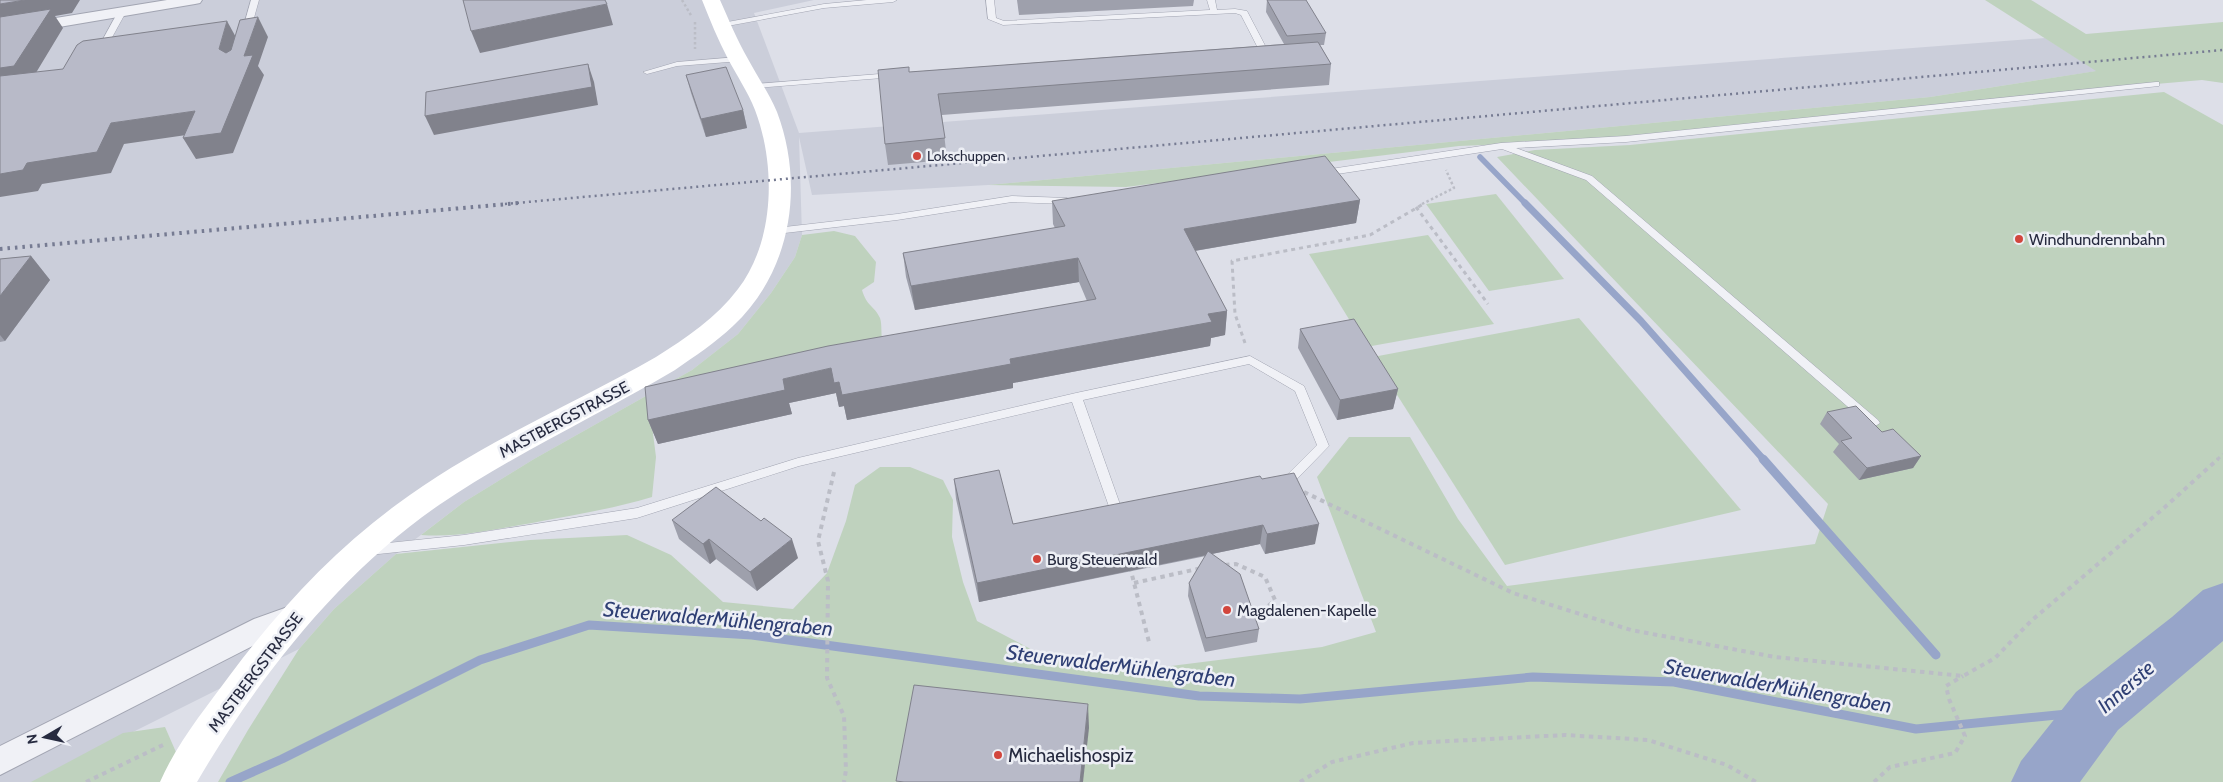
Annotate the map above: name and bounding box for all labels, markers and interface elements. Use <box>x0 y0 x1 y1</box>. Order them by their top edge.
place label: Lokschuppen <box>927 147 1006 165</box>
marker: Lokschuppen <box>911 150 923 162</box>
place label: Windhundrennbahn <box>2029 230 2165 249</box>
marker: Windhundrennbahn <box>2013 233 2025 245</box>
street label: MASTBERGSTRASSE <box>496 377 633 462</box>
place label: Burg Steuerwald <box>1047 550 1157 569</box>
marker: Burg Steuerwald <box>1031 553 1043 565</box>
water label: SteuerwalderMühlengraben <box>602 596 834 641</box>
place label: Magdalenen-Kapelle <box>1237 601 1376 620</box>
marker: Magdalenen-Kapelle <box>1221 604 1233 616</box>
street label: MASTBERGSTRASSE <box>204 609 307 736</box>
water label: SteuerwalderMühlengraben <box>1005 639 1237 692</box>
water label: SteuerwalderMühlengraben <box>1662 653 1894 718</box>
water label: Innerste <box>2092 655 2159 718</box>
north arrow <box>20 712 70 762</box>
text: N <box>22 733 42 745</box>
place label: Michaelishospiz <box>1008 744 1134 767</box>
marker: Michaelishospiz <box>992 749 1004 761</box>

